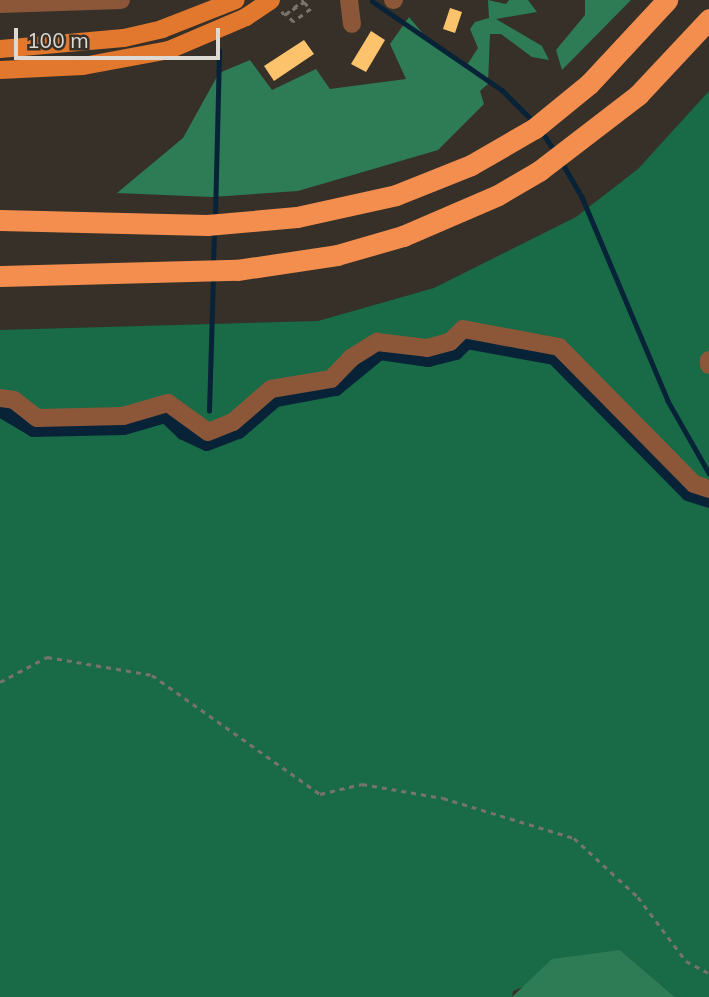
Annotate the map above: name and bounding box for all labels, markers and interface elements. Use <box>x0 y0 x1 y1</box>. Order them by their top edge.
scale bar <box>18 14 224 58</box>
text: 100 m <box>27 27 89 53</box>

